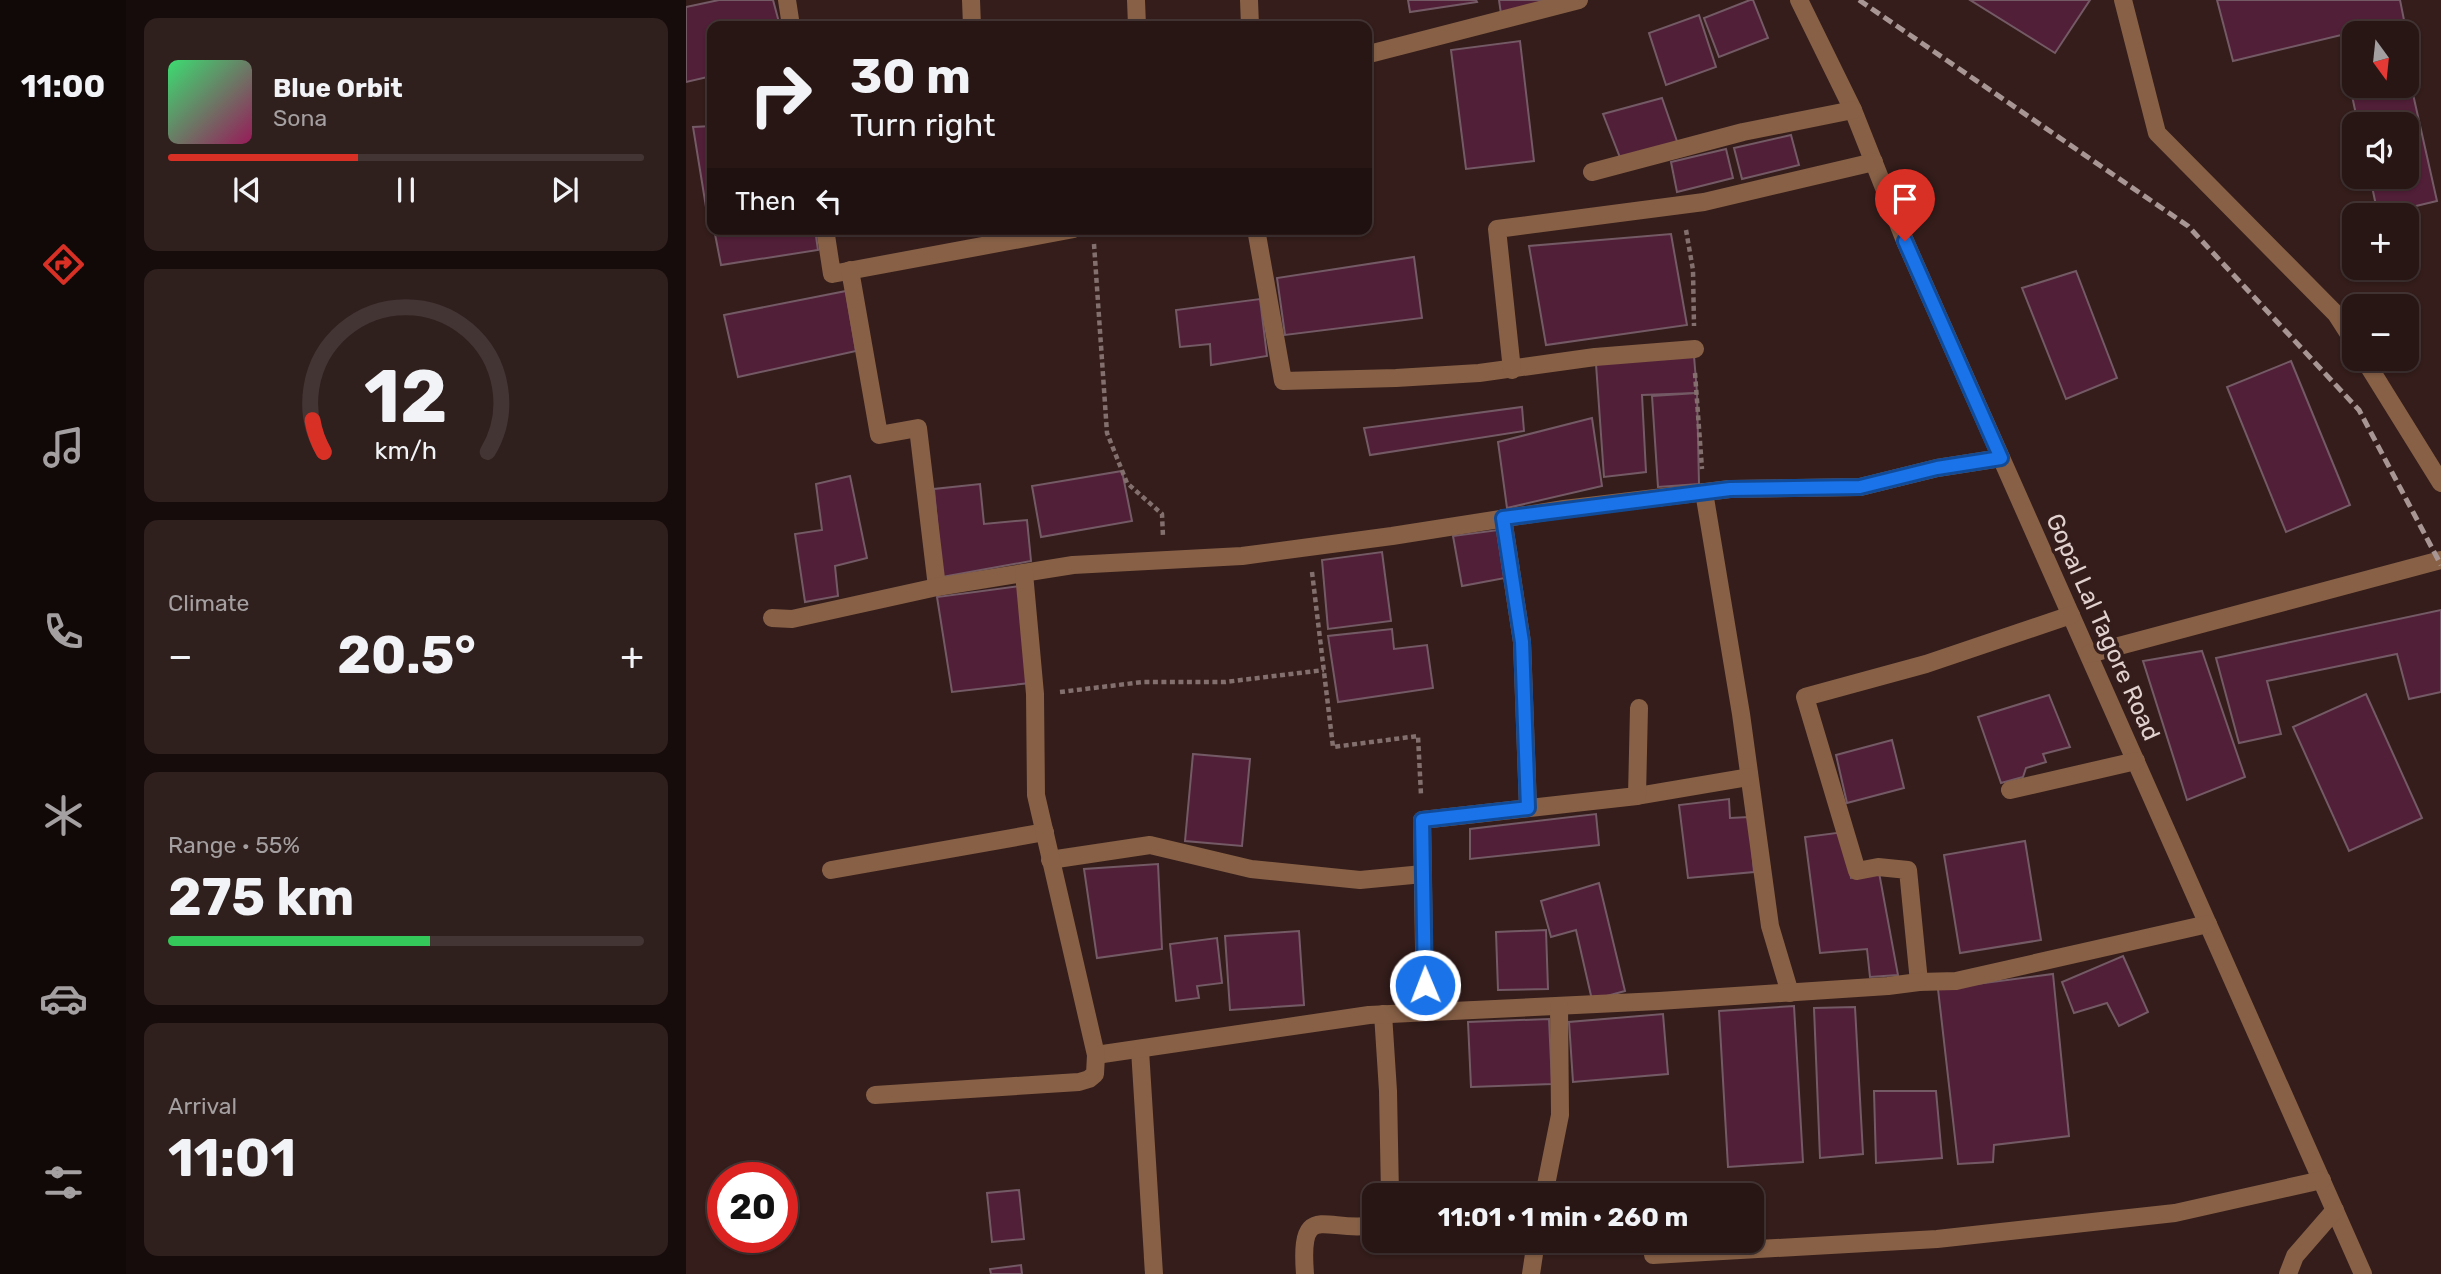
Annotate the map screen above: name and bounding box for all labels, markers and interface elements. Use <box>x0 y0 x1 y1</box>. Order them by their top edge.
north arrow <box>2342 21 2418 98</box>
map controls <box>2342 21 2419 371</box>
text: 30 m <box>850 47 971 105</box>
icon: right <box>735 49 826 140</box>
text: 11:00 <box>21 67 105 105</box>
text: Blue Orbit <box>273 73 403 104</box>
text: Sona <box>273 104 327 132</box>
text: Turn right <box>850 106 995 144</box>
button: sound <box>2342 112 2419 189</box>
pin <box>1875 169 1935 241</box>
icon: previous <box>228 171 266 209</box>
icon: pause <box>387 171 425 209</box>
icon: next <box>546 171 584 209</box>
icon: arrive <box>1886 180 1924 218</box>
icon: left <box>810 182 848 220</box>
text: Then <box>735 186 796 217</box>
button: + <box>2342 203 2419 280</box>
icon: directions <box>39 240 88 289</box>
button: − <box>2342 294 2419 371</box>
text: 12 <box>364 354 448 440</box>
icon: music <box>39 423 88 472</box>
text: km/h <box>375 436 437 465</box>
street label: Gopal Lal Tagore Road <box>2040 509 2166 745</box>
text: Climate <box>168 589 249 617</box>
icon: phone <box>39 607 88 656</box>
text: 20.5° <box>337 624 476 686</box>
text: − <box>168 633 193 679</box>
text: + <box>620 633 644 679</box>
icon: climate <box>39 791 88 840</box>
text: Range · 55% <box>168 831 300 859</box>
text: 275 km <box>168 866 354 928</box>
position arrow <box>1388 948 1462 1022</box>
icon: car <box>39 974 88 1023</box>
text: Arrival <box>168 1092 237 1120</box>
text: 11:01 <box>168 1127 296 1189</box>
icon: filters <box>39 1158 88 1207</box>
speed limit sign: 20 <box>707 1162 798 1253</box>
text: 11:01 · 1 min · 260 m <box>1438 1202 1688 1233</box>

